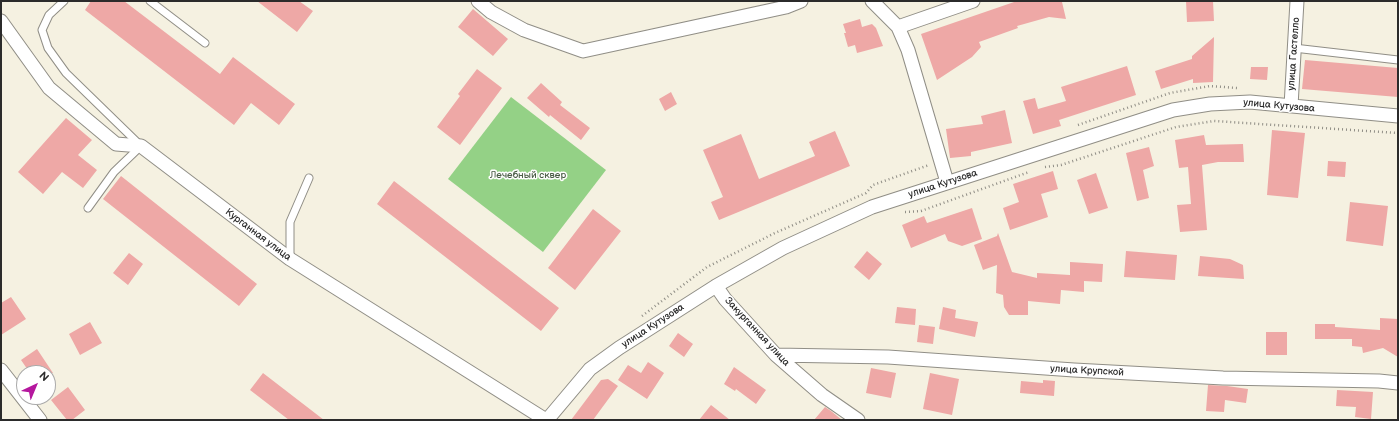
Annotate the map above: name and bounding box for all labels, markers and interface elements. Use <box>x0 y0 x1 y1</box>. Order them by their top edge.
street label: улица Гастелло <box>1285 17 1303 91</box>
street label: улица Кутузова <box>1243 97 1315 115</box>
street label: улица Кутузова <box>907 167 979 201</box>
park label: Лечебный сквер <box>490 169 566 181</box>
street label: Курганная улица <box>223 206 293 264</box>
street label: Закурганная улица <box>722 295 792 369</box>
street label: улица Кутузова <box>620 301 686 351</box>
street label: улица Крупской <box>1050 363 1124 379</box>
north arrow <box>16 365 56 405</box>
text: N <box>36 369 51 384</box>

